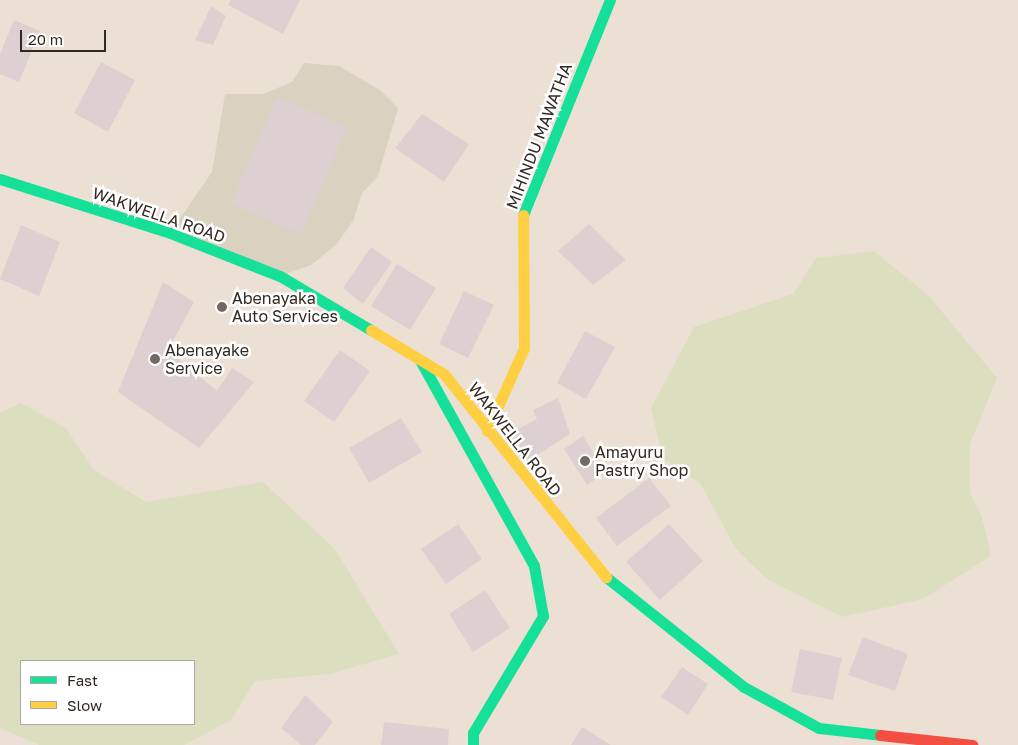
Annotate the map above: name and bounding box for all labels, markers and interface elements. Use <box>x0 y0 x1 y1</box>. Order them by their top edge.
scale bar <box>22 20 109 52</box>
text: 20 m <box>28 30 63 48</box>
street label: MIHINDU MAWATHA <box>502 60 576 212</box>
street label: WAKWELLA ROAD <box>90 183 228 247</box>
place label: Abenayaka Auto Services <box>232 288 338 326</box>
marker: Abenayaka Auto Services <box>216 301 228 313</box>
place label: Abenayake Service <box>165 340 249 378</box>
marker: Abenayake Service <box>149 353 161 365</box>
street label: WAKWELLA ROAD <box>465 378 565 500</box>
place label: Amayuru Pastry Shop <box>595 442 688 480</box>
marker: Amayuru Pastry Shop <box>579 455 591 467</box>
legend <box>20 660 195 725</box>
text: Fast <box>67 671 98 689</box>
text: Slow <box>67 696 102 714</box>

